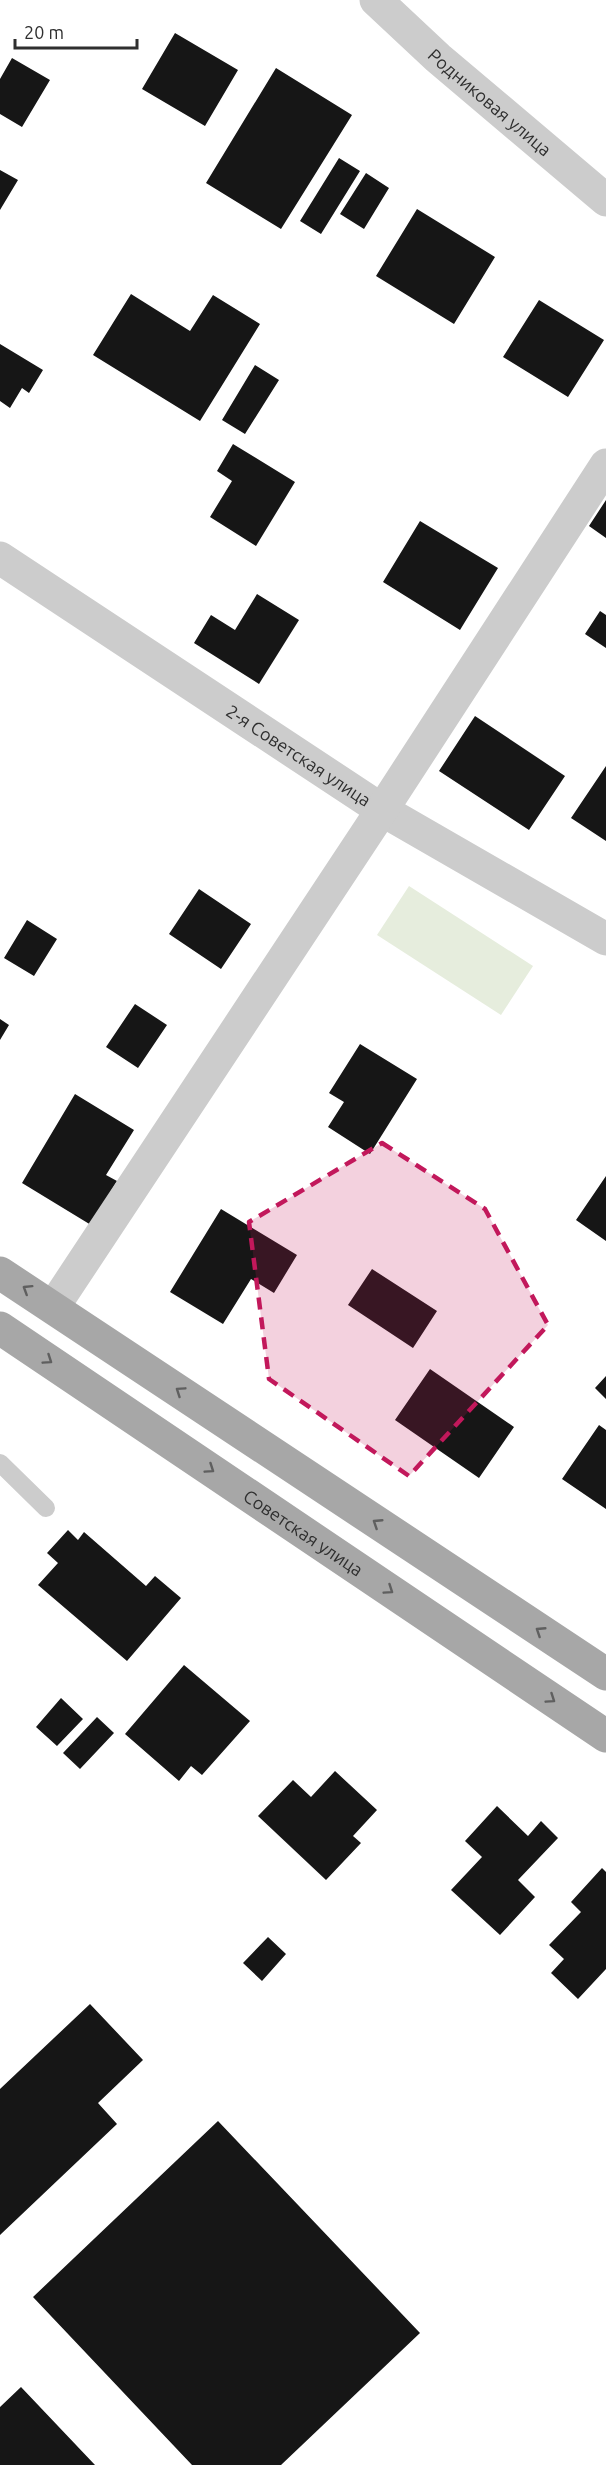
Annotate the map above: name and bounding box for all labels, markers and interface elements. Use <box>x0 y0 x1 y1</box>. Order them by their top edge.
scale bar <box>15 12 136 50</box>
text: 20 m <box>24 22 64 42</box>
street label: Родниковая улица <box>424 44 556 160</box>
street label: 2-я Советская улица <box>223 700 375 810</box>
one-way arrow <box>23 1285 33 1297</box>
one-way arrow <box>42 1353 53 1364</box>
one-way arrow <box>176 1387 186 1399</box>
one-way arrow <box>204 1462 214 1474</box>
street label: Советская улица <box>240 1485 367 1580</box>
one-way arrow <box>373 1519 383 1531</box>
one-way arrow <box>382 1583 393 1594</box>
one-way arrow <box>535 1627 546 1638</box>
one-way arrow <box>544 1692 555 1703</box>

